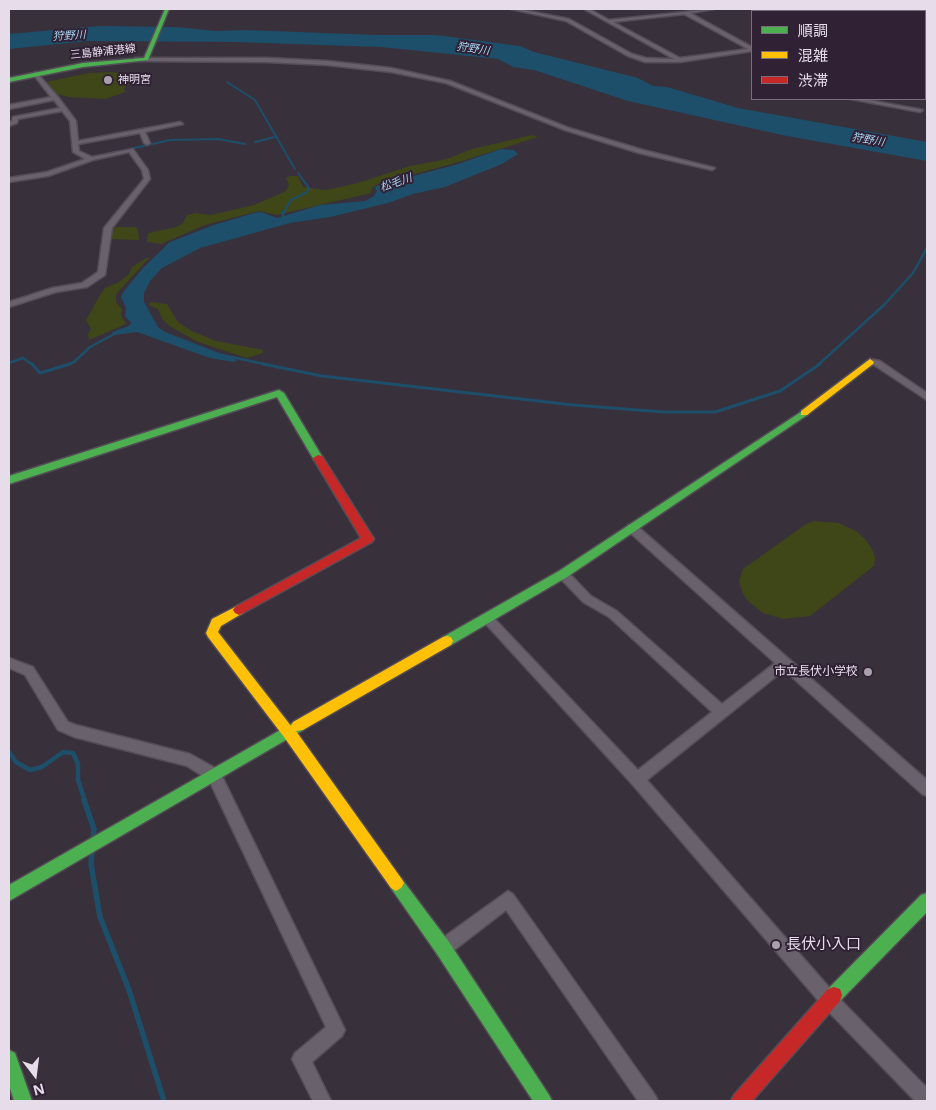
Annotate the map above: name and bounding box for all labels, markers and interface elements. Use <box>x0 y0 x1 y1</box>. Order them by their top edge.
legend <box>751 10 926 100</box>
text: 順調 <box>798 20 828 40</box>
water label: 狩野川 <box>52 29 86 43</box>
water label: 狩野川 <box>456 40 490 58</box>
street label: 三島静浦港線 <box>69 42 137 62</box>
text: 混雑 <box>798 45 828 65</box>
text: 渋滞 <box>798 70 828 90</box>
place label: 神明宮 <box>118 73 151 87</box>
marker: 神明宮 <box>102 74 114 86</box>
water label: 狩野川 <box>851 131 885 149</box>
water label: 松毛川 <box>378 171 414 195</box>
place label: 市立長伏小学校 <box>774 665 858 679</box>
marker: 市立長伏小学校 <box>862 666 874 678</box>
place label: 長伏小入口 <box>786 936 861 954</box>
marker: 長伏小入口 <box>770 939 782 951</box>
north arrow <box>10 1050 60 1100</box>
text: N <box>31 1079 47 1101</box>

